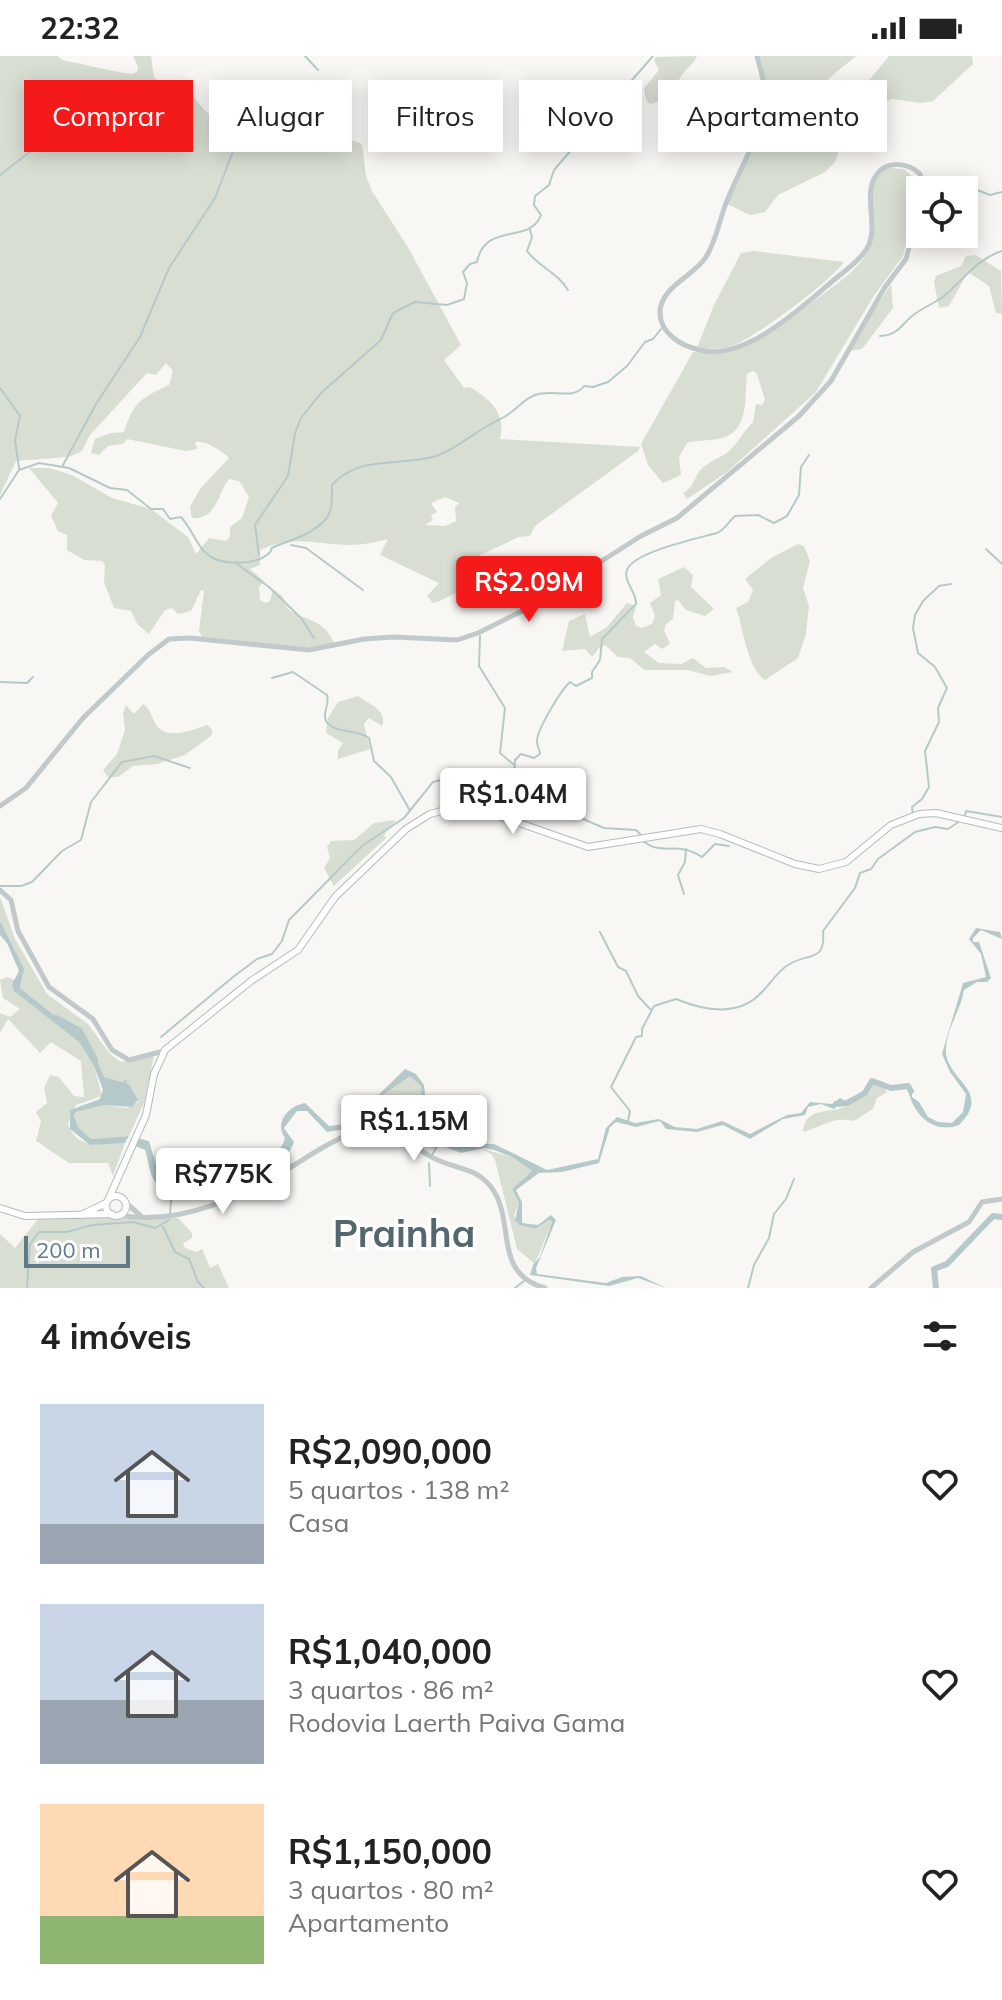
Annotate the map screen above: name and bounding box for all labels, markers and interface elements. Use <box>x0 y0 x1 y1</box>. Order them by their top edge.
text: 22:32 <box>40 9 119 47</box>
chip: Comprar <box>24 80 193 152</box>
chip: Alugar <box>209 80 352 152</box>
chip: Filtros <box>368 80 503 152</box>
chip: Novo <box>519 80 642 152</box>
chip: Apartamento <box>658 80 887 152</box>
map controls <box>906 176 978 248</box>
button: locate <box>906 176 978 248</box>
pin: R$2.09M <box>455 556 603 624</box>
text: R$2.09M <box>474 565 584 598</box>
pin: R$1.04M <box>439 768 587 836</box>
text: R$1.04M <box>458 777 568 810</box>
pin: R$1.15M <box>340 1095 488 1163</box>
text: R$1.15M <box>359 1104 469 1137</box>
pin: R$775K <box>158 1148 288 1216</box>
text: R$775K <box>174 1157 272 1190</box>
district label: Prainha <box>333 1209 475 1257</box>
scale bar <box>24 1232 130 1268</box>
text: 200 m <box>36 1236 101 1264</box>
icon: filters <box>918 1314 962 1358</box>
text: 4 imóveis <box>40 1315 192 1358</box>
text: R$2,090,000 <box>288 1430 492 1473</box>
icon: home <box>104 1436 200 1532</box>
icon: heart <box>918 1462 962 1506</box>
text: 5 quartos · 138 m² <box>288 1473 509 1506</box>
text: Casa <box>288 1506 349 1539</box>
text: R$1,040,000 <box>288 1630 492 1673</box>
icon: home <box>104 1636 200 1732</box>
icon: heart <box>918 1662 962 1706</box>
text: 3 quartos · 86 m² <box>288 1673 494 1706</box>
text: Rodovia Laerth Paiva Gama <box>288 1706 625 1739</box>
text: R$1,150,000 <box>288 1830 492 1873</box>
icon: home <box>104 1836 200 1932</box>
icon: heart <box>918 1862 962 1906</box>
text: 3 quartos · 80 m² <box>288 1873 494 1906</box>
text: Apartamento <box>288 1906 449 1939</box>

